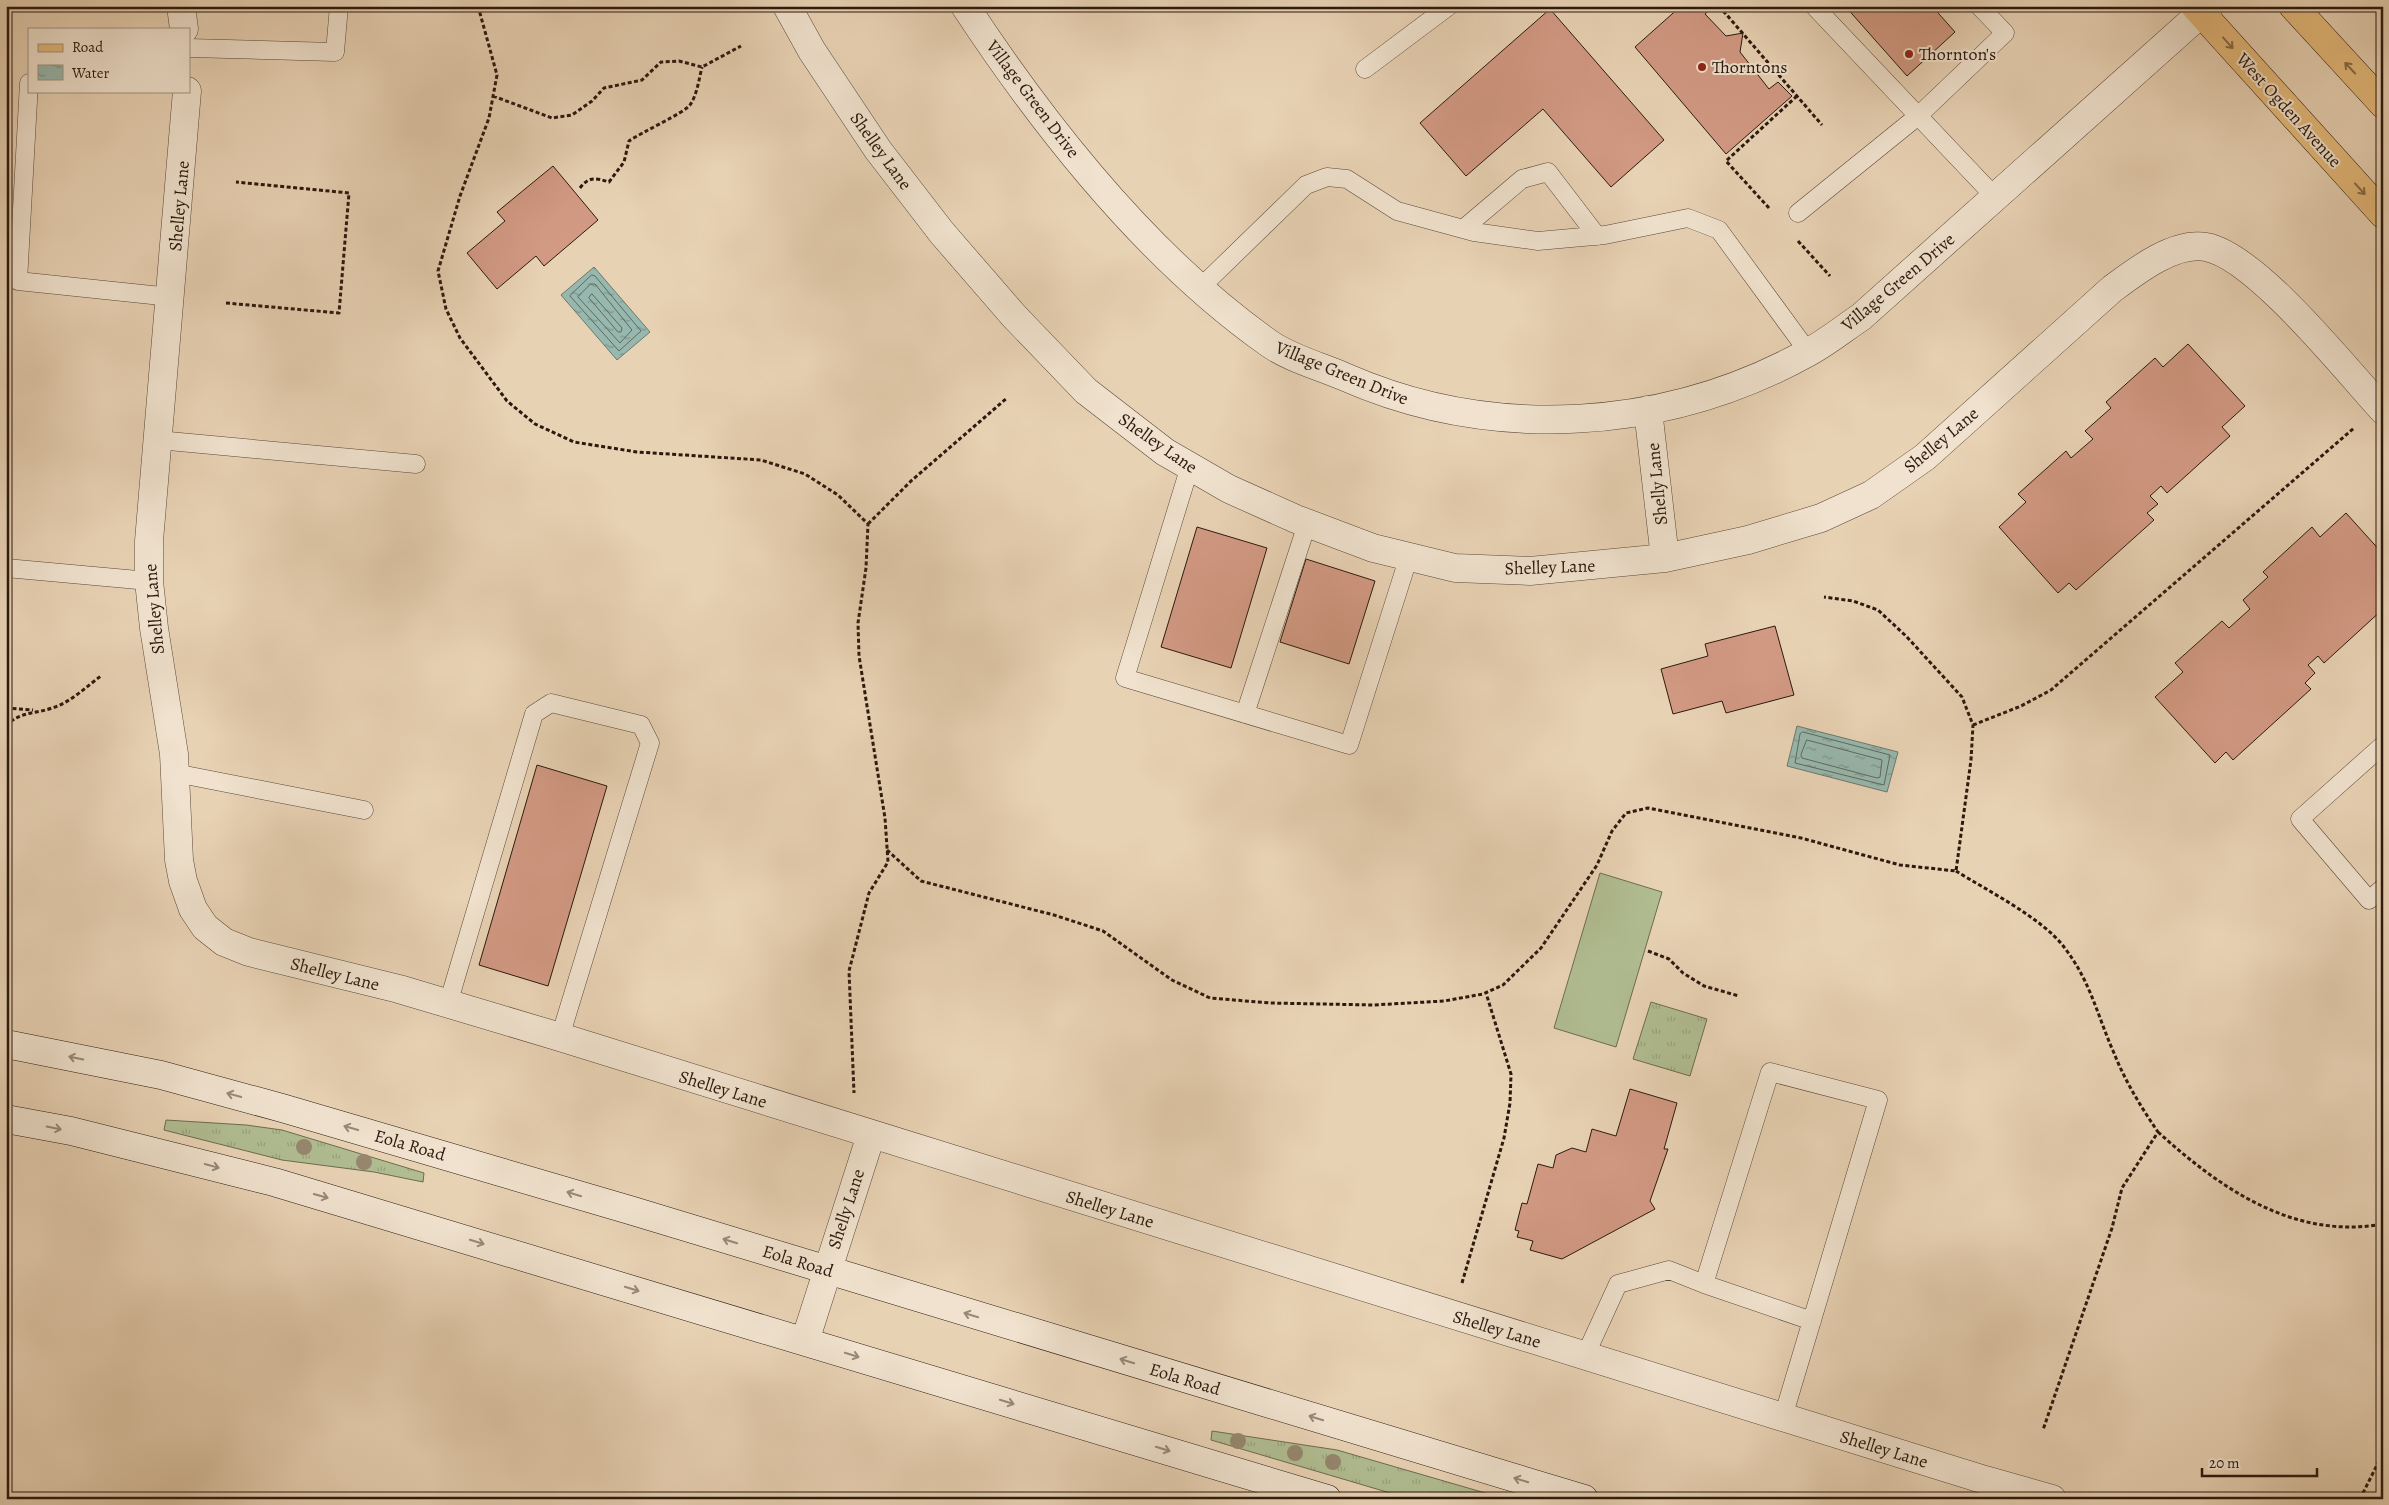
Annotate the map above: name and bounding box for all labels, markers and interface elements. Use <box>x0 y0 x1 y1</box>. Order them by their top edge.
legend <box>28 28 190 92</box>
street label: Village Green Drive <box>980 34 1085 163</box>
one-way arrow <box>2222 36 2234 49</box>
text: Road <box>72 37 104 57</box>
place label: Thornton's <box>1919 42 1996 66</box>
street label: West Ogden Avenue <box>2230 47 2347 172</box>
marker: Thornton's <box>1903 48 1915 60</box>
place label: Thorntons <box>1712 55 1788 79</box>
marker: Thorntons <box>1696 61 1708 73</box>
one-way arrow <box>2344 61 2356 74</box>
text: Water <box>71 63 109 83</box>
street label: Shelley Lane <box>845 107 917 195</box>
street label: Shelley Lane <box>163 160 195 252</box>
one-way arrow <box>2354 183 2366 196</box>
street label: Village Green Drive <box>1835 227 1960 337</box>
street label: Village Green Drive <box>1271 335 1412 411</box>
street label: Shelley Lane <box>1898 402 1984 478</box>
street label: Shelley Lane <box>1114 407 1202 479</box>
street label: Shelly Lane <box>1641 442 1673 526</box>
street label: Shelley Lane <box>1504 553 1596 581</box>
street label: Shelley Lane <box>138 563 170 655</box>
street label: Shelley Lane <box>288 951 382 997</box>
one-way arrow <box>69 1052 85 1062</box>
street label: Shelley Lane <box>676 1064 770 1114</box>
one-way arrow <box>227 1090 243 1099</box>
one-way arrow <box>344 1122 360 1132</box>
street label: Eola Road <box>372 1123 449 1167</box>
one-way arrow <box>46 1124 62 1133</box>
one-way arrow <box>204 1161 220 1171</box>
street label: Shelly Lane <box>822 1166 870 1252</box>
street label: Shelley Lane <box>1063 1184 1157 1234</box>
one-way arrow <box>567 1188 583 1198</box>
one-way arrow <box>313 1191 329 1201</box>
one-way arrow <box>722 1235 738 1245</box>
one-way arrow <box>469 1237 485 1247</box>
street label: Eola Road <box>760 1239 837 1283</box>
one-way arrow <box>624 1284 640 1294</box>
street label: Shelley Lane <box>1450 1304 1544 1354</box>
one-way arrow <box>964 1309 980 1319</box>
one-way arrow <box>844 1351 860 1361</box>
one-way arrow <box>1119 1356 1135 1366</box>
street label: Eola Road <box>1147 1357 1224 1401</box>
one-way arrow <box>999 1398 1015 1408</box>
one-way arrow <box>1309 1412 1325 1422</box>
street label: Shelley Lane <box>1837 1424 1931 1474</box>
one-way arrow <box>1155 1445 1171 1455</box>
scale bar <box>2202 1445 2316 1477</box>
text: 20 m <box>2209 1453 2240 1473</box>
one-way arrow <box>1513 1474 1529 1484</box>

